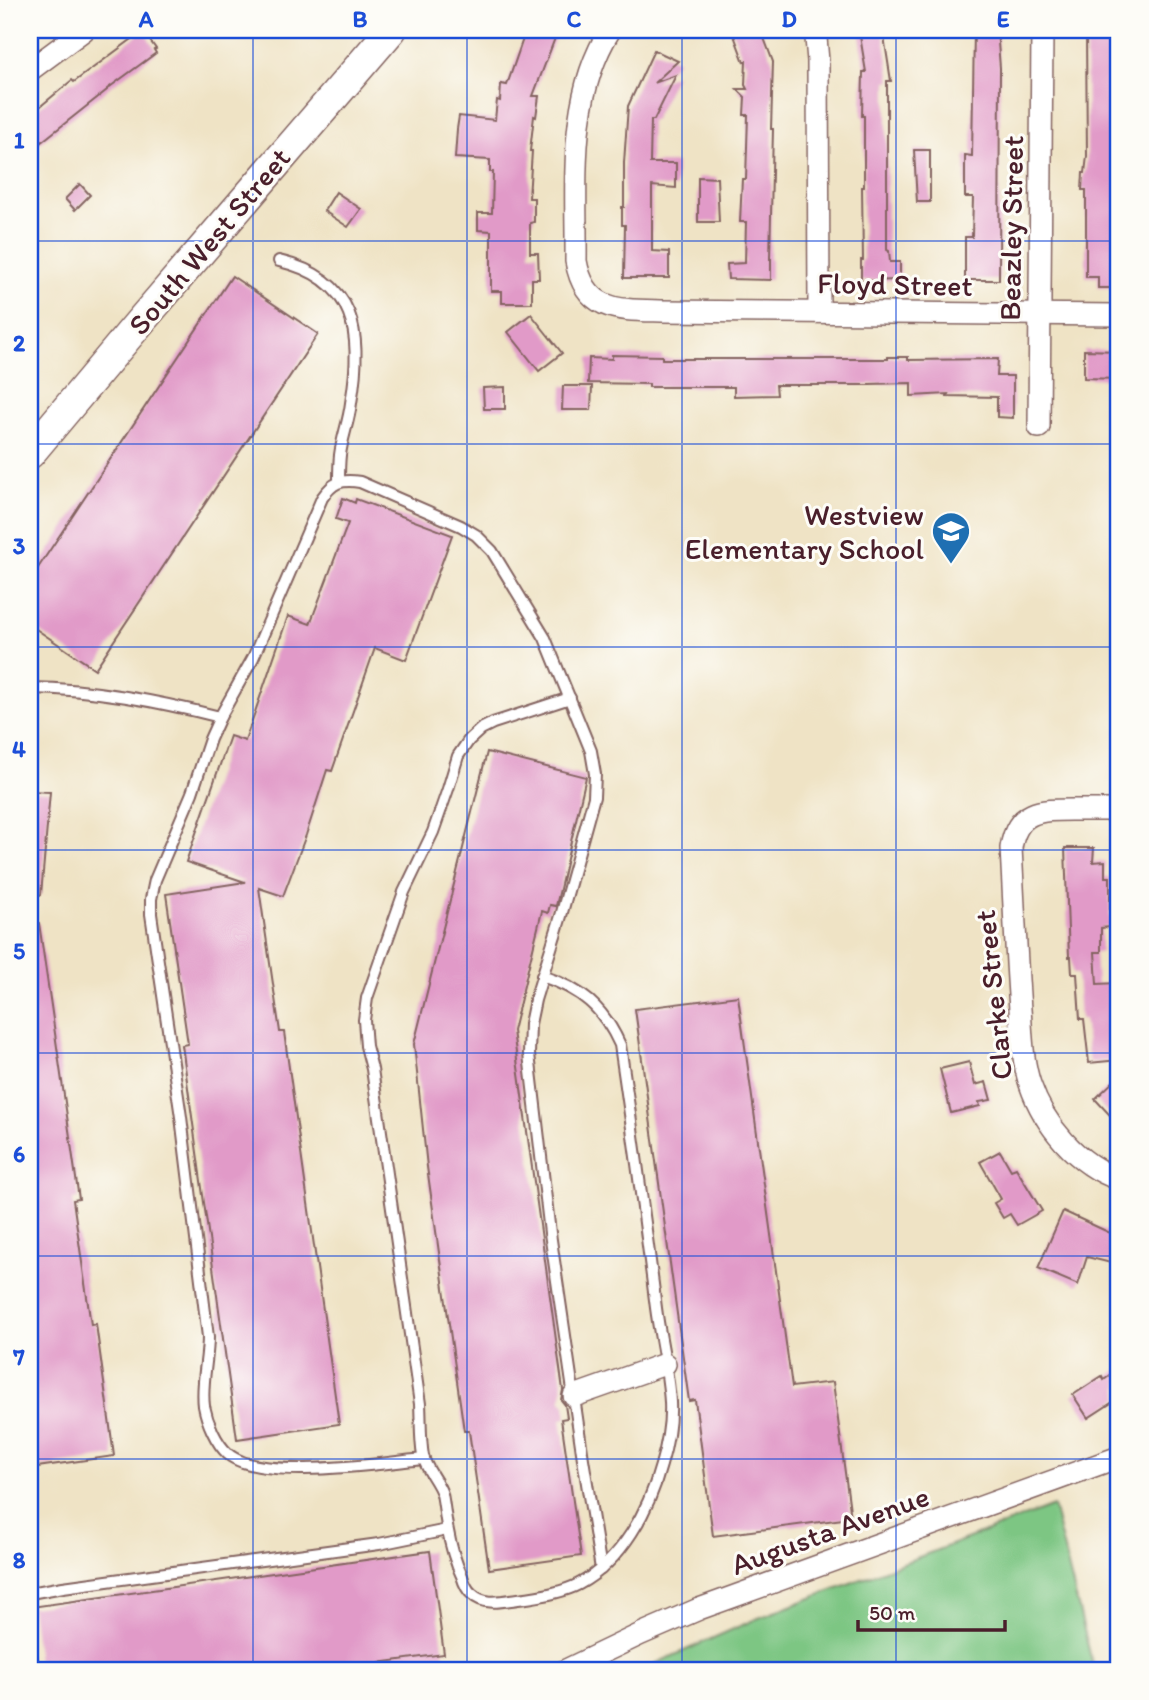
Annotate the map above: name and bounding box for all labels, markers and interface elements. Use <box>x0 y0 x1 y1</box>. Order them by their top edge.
text: A <box>138 5 154 33</box>
text: B <box>353 5 368 33</box>
text: C <box>567 5 582 33</box>
text: D <box>781 5 797 33</box>
text: E <box>997 5 1010 33</box>
text: 1 <box>14 126 25 154</box>
street label: Beazley Street <box>991 135 1031 321</box>
street label: South West Street <box>120 140 298 342</box>
street label: Floyd Street <box>817 264 973 304</box>
text: 2 <box>13 329 26 357</box>
place label: Westview Elementary School <box>685 496 924 567</box>
school or university icon: Westview Elementary School <box>930 510 972 565</box>
text: 3 <box>13 532 26 560</box>
text: 4 <box>12 735 26 763</box>
street label: Clarke Street <box>966 908 1020 1082</box>
text: 5 <box>13 937 25 965</box>
text: 6 <box>13 1140 25 1168</box>
text: 7 <box>12 1343 25 1371</box>
street label: Augusta Avenue <box>726 1477 934 1583</box>
text: 8 <box>13 1546 26 1574</box>
scale bar <box>858 1588 1006 1632</box>
text: 50 m <box>869 1600 916 1625</box>

